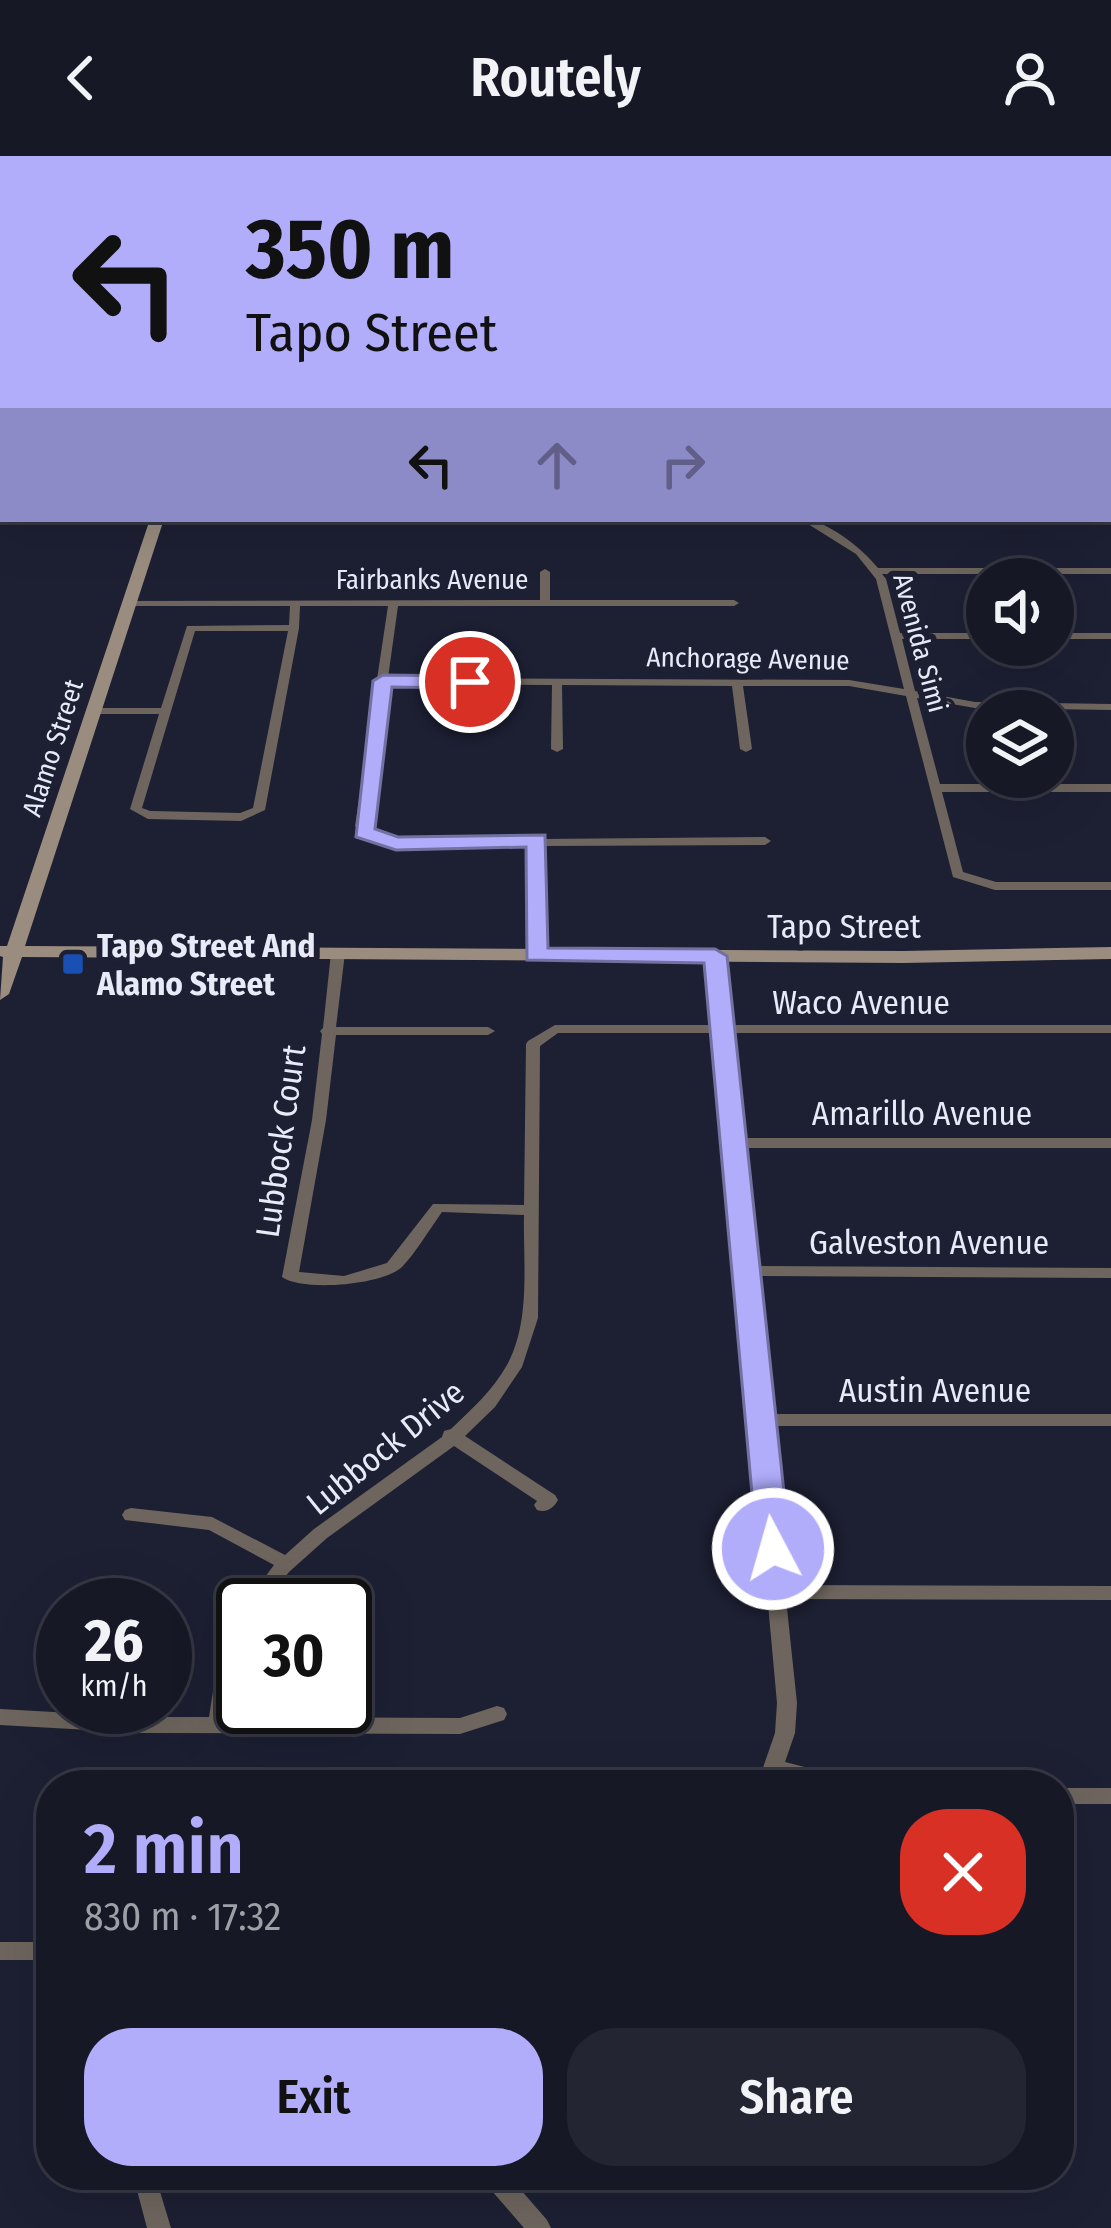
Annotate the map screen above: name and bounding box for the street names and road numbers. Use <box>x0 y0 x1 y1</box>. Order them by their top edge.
street label: Fairbanks Avenue <box>336 564 528 596</box>
street label: Avenida Simi <box>886 570 954 716</box>
street label: Anchorage Avenue <box>646 641 850 677</box>
street label: Alamo Street <box>16 675 90 821</box>
street label: Tapo Street <box>767 907 921 947</box>
street label: Waco Avenue <box>772 983 950 1023</box>
street label: Lubbock Court <box>248 1042 314 1240</box>
street label: Amarillo Avenue <box>812 1094 1032 1134</box>
street label: Galveston Avenue <box>809 1223 1049 1263</box>
street label: Austin Avenue <box>839 1371 1031 1411</box>
street label: Lubbock Drive <box>299 1372 472 1523</box>

